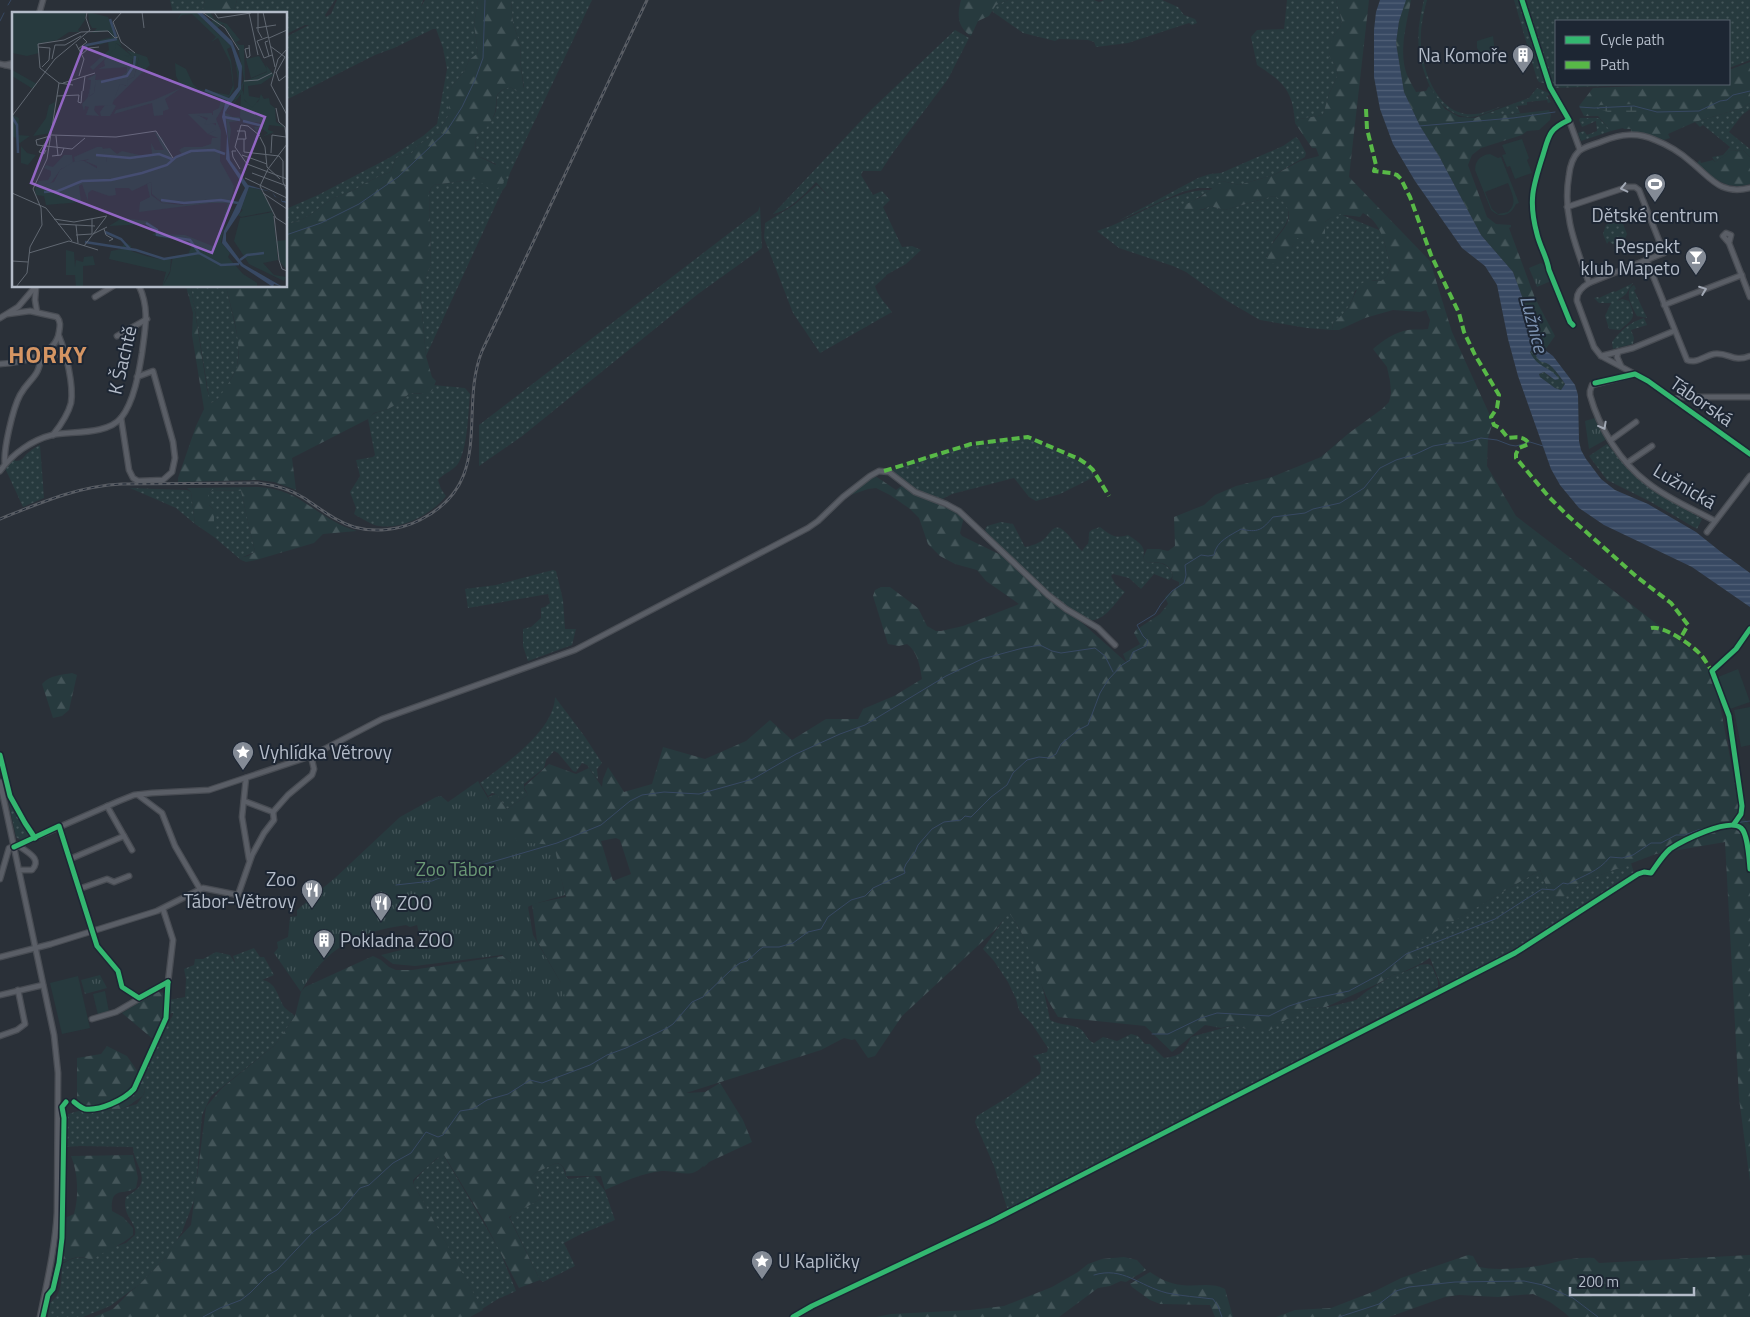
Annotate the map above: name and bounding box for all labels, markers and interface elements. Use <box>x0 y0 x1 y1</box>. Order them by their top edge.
inset map <box>12 12 288 288</box>
legend <box>1555 20 1730 85</box>
text: Cycle path <box>1600 28 1665 51</box>
place label: Na Komoře <box>1418 40 1507 69</box>
building icon: Na Komoře <box>1511 43 1535 74</box>
text: Path <box>1600 53 1630 76</box>
sports icon: Dětské centrum <box>1643 172 1667 203</box>
one-way arrow <box>1620 183 1629 193</box>
place label: Dětské centrum <box>1591 200 1719 229</box>
place label: Respekt klub Mapeto <box>1581 231 1680 282</box>
bar icon: Respekt klub Mapeto <box>1684 245 1708 276</box>
one-way arrow <box>1698 286 1707 296</box>
water label: Lužnice <box>1512 292 1557 358</box>
street label: K Šachtě <box>100 323 143 397</box>
district label: HORKY <box>8 336 88 372</box>
street label: Táborská <box>1665 368 1740 433</box>
one-way arrow <box>1596 421 1606 430</box>
street label: Lužnická <box>1648 455 1723 516</box>
place label: Vyhlídka Větrovy <box>259 737 392 766</box>
place icon: Vyhlídka Větrovy <box>231 740 255 771</box>
park label: Zoo Tábor <box>416 854 495 883</box>
place label: Zoo Tábor-Větrovy <box>184 864 296 915</box>
restaurant icon: Zoo Tábor-Větrovy <box>300 878 324 909</box>
place label: ZOO <box>397 888 432 917</box>
restaurant icon: ZOO <box>369 891 393 922</box>
place label: Pokladna ZOO <box>340 925 453 954</box>
building icon: Pokladna ZOO <box>312 928 336 959</box>
place label: U Kapličky <box>778 1246 860 1275</box>
place icon: U Kapličky <box>750 1249 774 1280</box>
scale bar <box>1570 1264 1694 1296</box>
text: 200 m <box>1578 1270 1619 1293</box>

